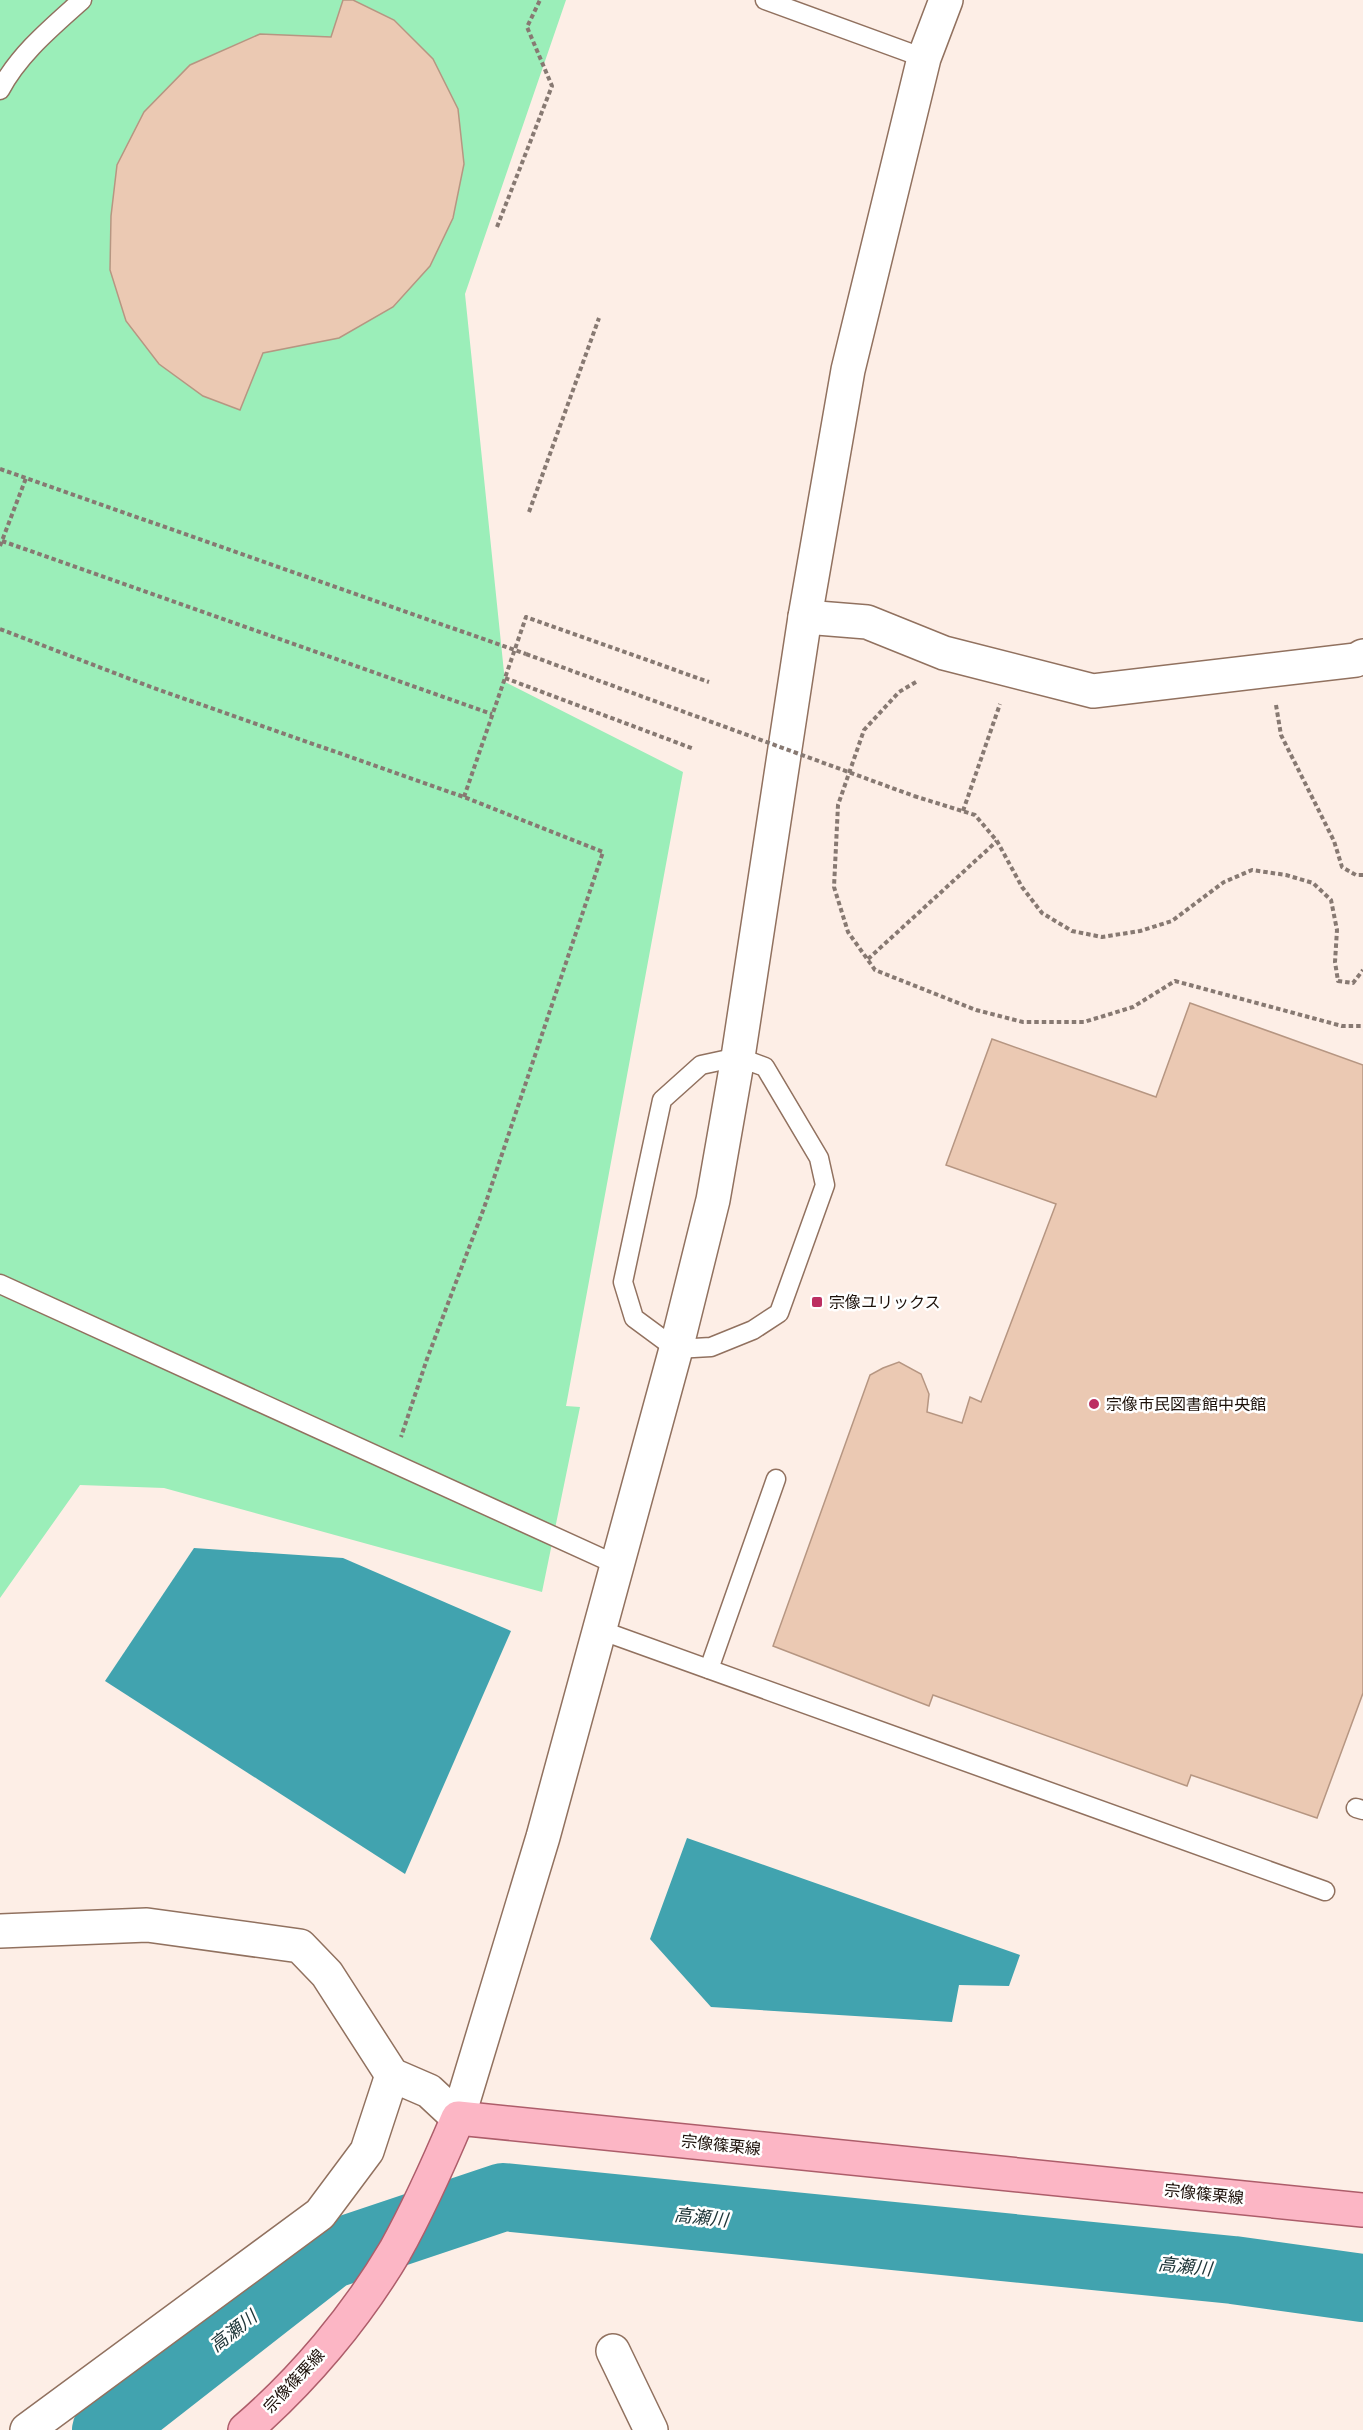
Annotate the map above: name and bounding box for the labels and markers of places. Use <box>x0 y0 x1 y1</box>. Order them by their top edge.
place label: 宗像ユリックス <box>829 1292 941 1313</box>
marker: 宗像ユリックス <box>810 1295 824 1309</box>
place label: 宗像市民図書館中央館 <box>1106 1394 1266 1415</box>
marker: 宗像市民図書館中央館 <box>1087 1397 1101 1411</box>

